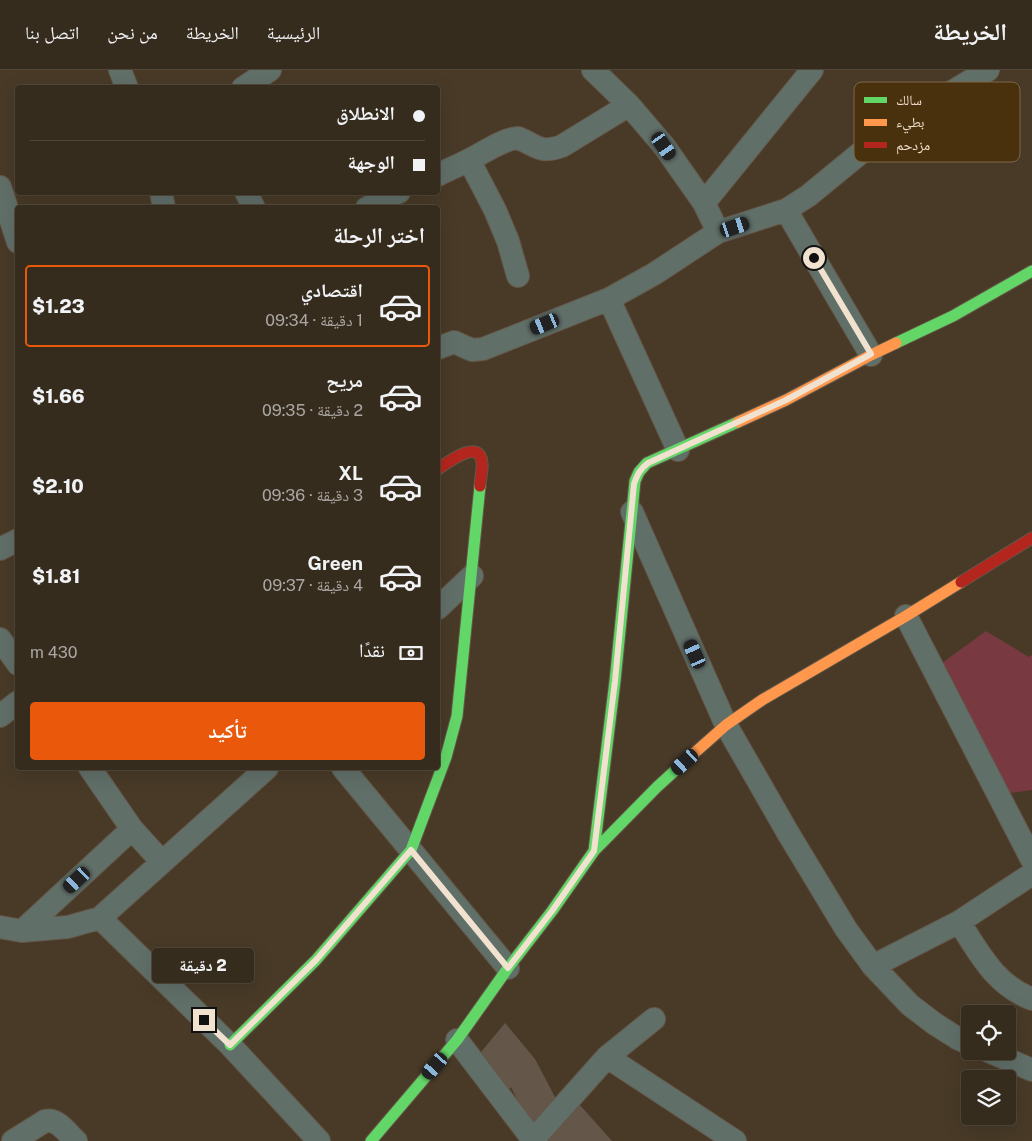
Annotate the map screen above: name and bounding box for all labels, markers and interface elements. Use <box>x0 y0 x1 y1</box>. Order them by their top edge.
text: الخريطة <box>933 17 1007 45</box>
text: اتصل بنا <box>25 22 79 43</box>
text: من نحن <box>107 22 158 43</box>
text: الخريطة <box>186 22 239 43</box>
text: الرئيسية <box>267 22 320 43</box>
legend <box>854 82 1020 162</box>
text: سالك <box>896 92 922 108</box>
text: الانطلاق <box>336 102 395 124</box>
text: بطيء <box>896 114 925 134</box>
car <box>649 129 678 163</box>
text: مزدحم <box>896 137 930 155</box>
text: الوجهة <box>347 151 395 173</box>
car <box>718 215 751 239</box>
text: اختر الرحلة <box>333 222 425 248</box>
route start <box>803 247 825 269</box>
text: اقتصادي <box>301 279 363 301</box>
icon: car <box>378 284 423 329</box>
text: $1.23 <box>32 295 85 317</box>
text: 1 دقيقة · 09:34 <box>265 311 363 330</box>
car <box>528 311 561 337</box>
text: مريح <box>326 369 363 391</box>
icon: car <box>378 374 423 419</box>
text: $1.66 <box>32 385 85 407</box>
text: 2 دقيقة · 09:35 <box>262 401 363 420</box>
text: XL <box>338 462 363 484</box>
icon: car <box>378 464 423 509</box>
text: $2.10 <box>32 475 84 497</box>
text: 3 دقيقة · 09:36 <box>262 486 363 505</box>
text: Green <box>308 552 363 574</box>
icon: car <box>378 554 423 599</box>
text: $1.81 <box>32 565 80 587</box>
text: 4 دقيقة · 09:37 <box>262 576 363 595</box>
car <box>682 637 707 671</box>
text: نقدًا <box>359 639 385 661</box>
icon: cash <box>397 639 425 667</box>
text: 430 m <box>30 643 78 662</box>
button: تأكيد <box>30 702 425 760</box>
car <box>668 746 701 778</box>
car <box>60 864 93 896</box>
callout: 2 دقيقة <box>153 948 255 982</box>
text: 2 دقيقة <box>179 956 227 975</box>
map controls <box>961 1005 1016 1125</box>
button: locate <box>961 1005 1016 1060</box>
route end <box>193 1009 215 1031</box>
car <box>419 1050 450 1082</box>
button: layers <box>961 1070 1016 1125</box>

